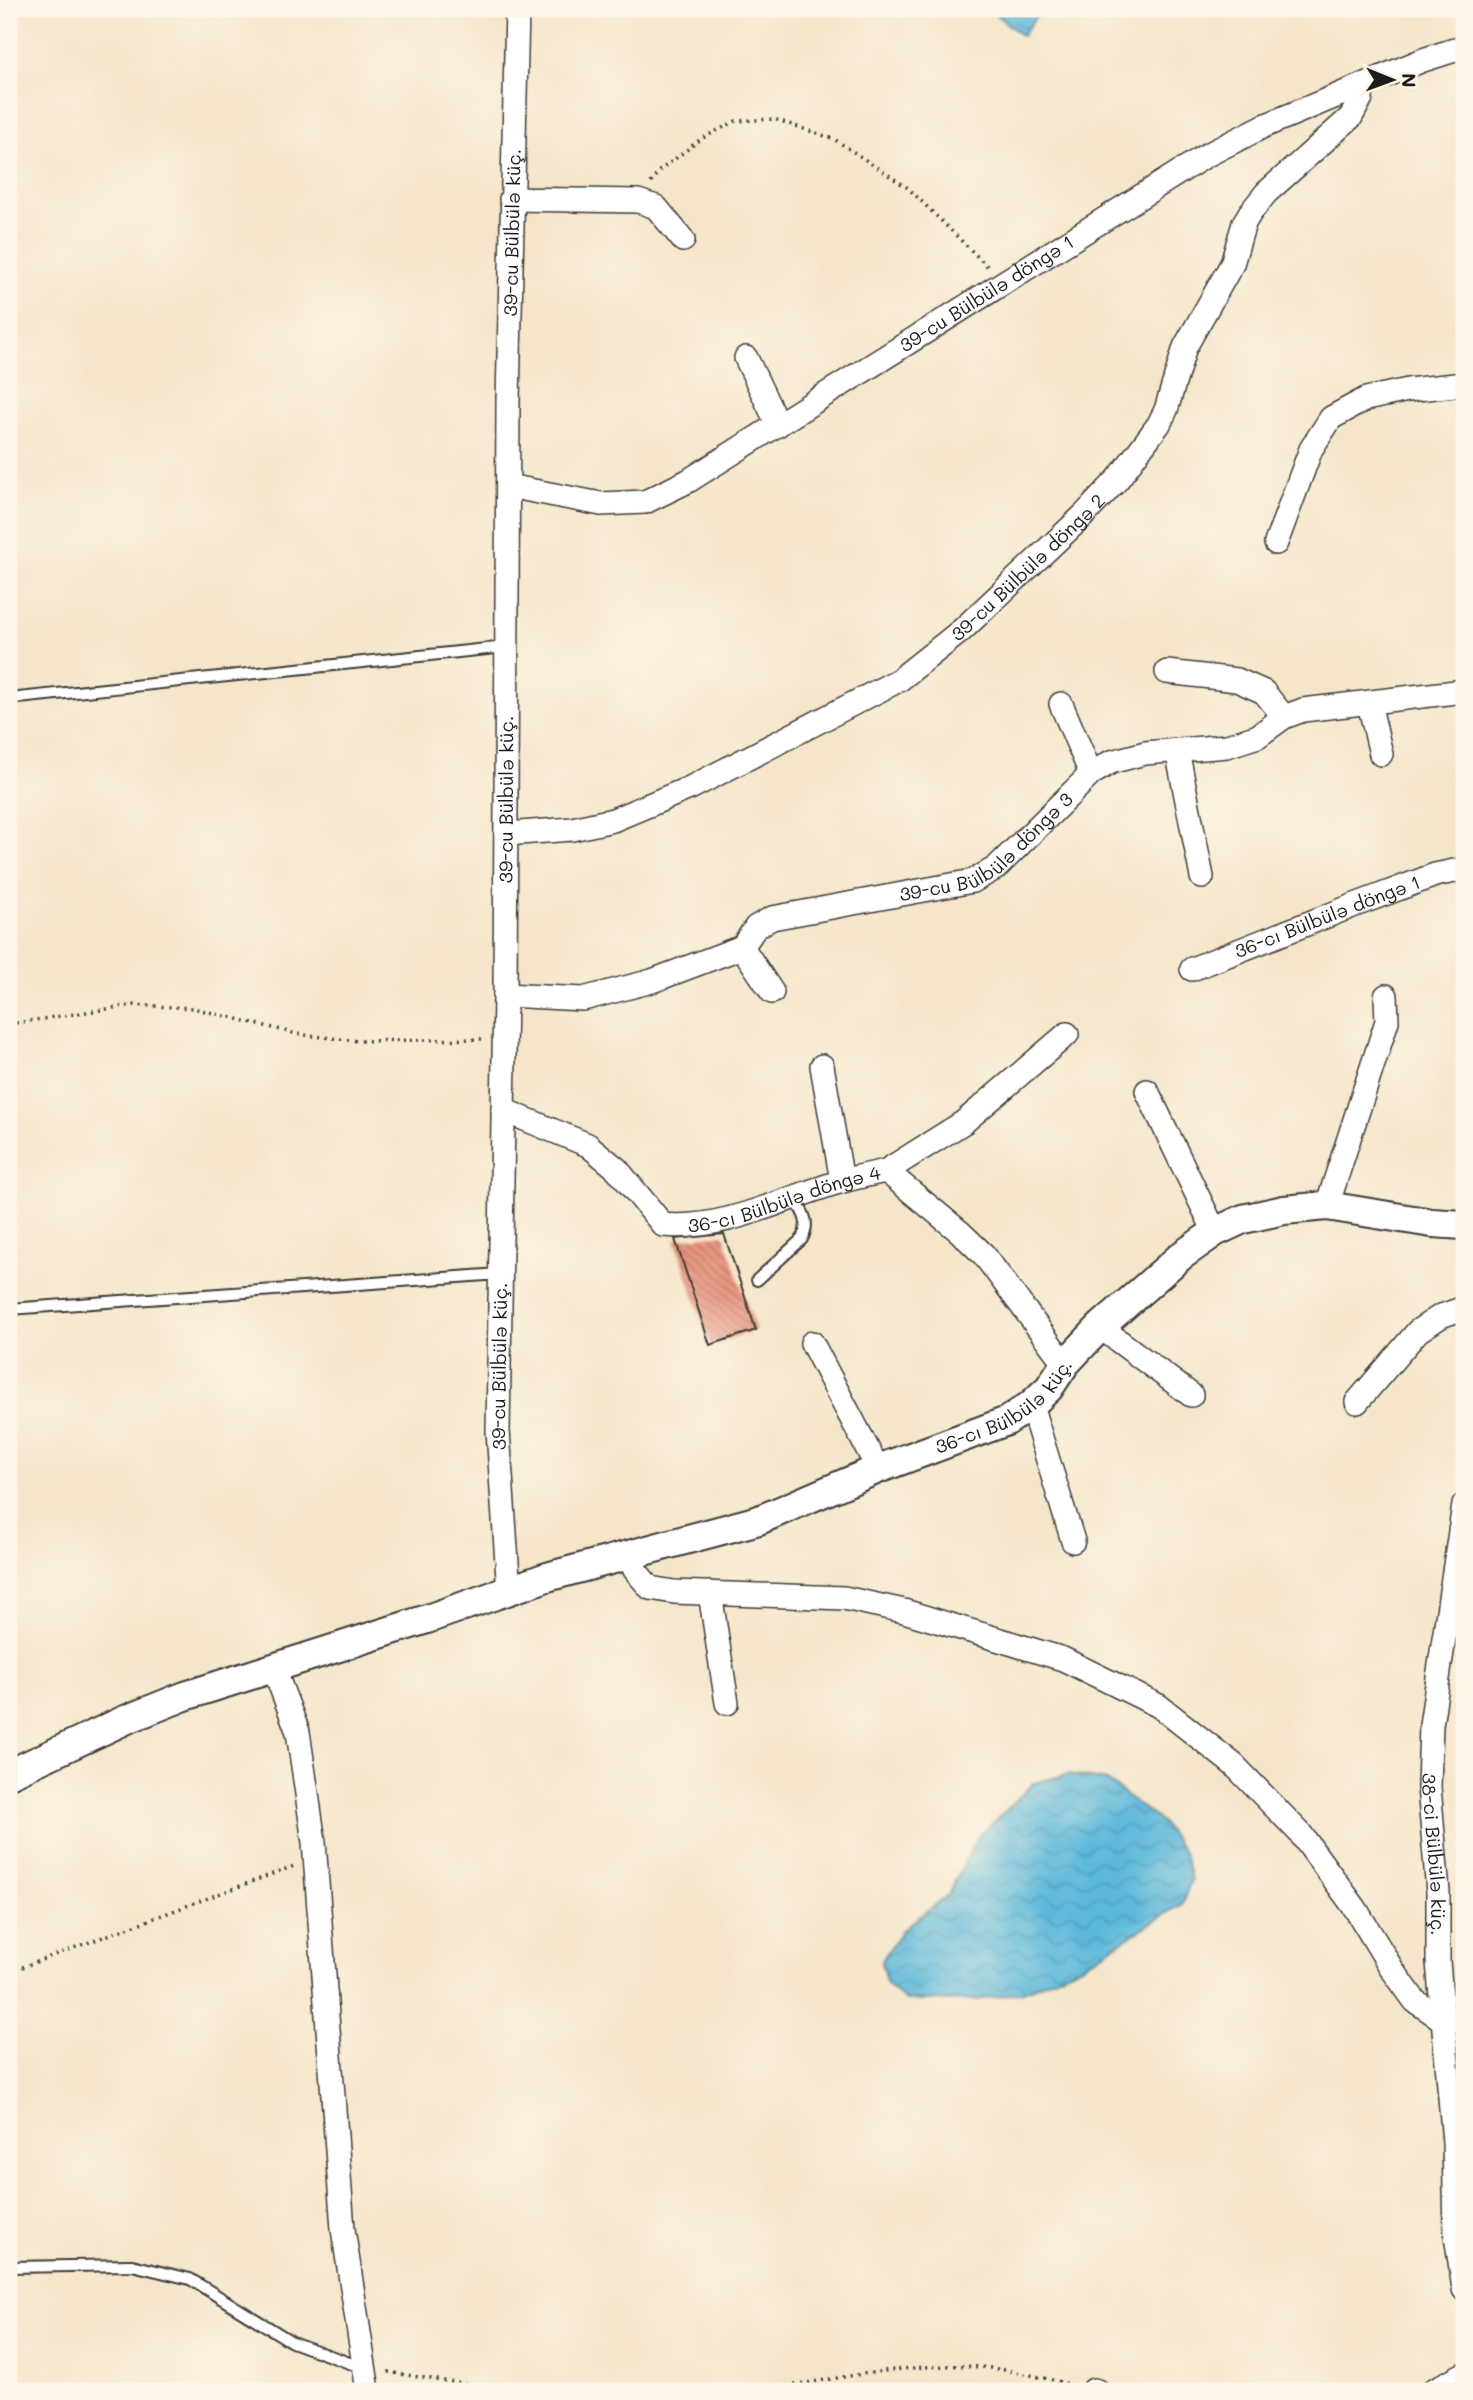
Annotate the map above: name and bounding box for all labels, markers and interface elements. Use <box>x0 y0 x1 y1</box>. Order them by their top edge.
north arrow <box>1358 46 1428 116</box>
text: N <box>1397 73 1422 88</box>
street label: 39-cu Bülbülə küç. <box>497 148 526 317</box>
street label: 39-cu Bülbülə döngə 1 <box>894 229 1078 357</box>
street label: 39-cu Bülbülə döngə 2 <box>945 488 1110 646</box>
street label: 39-cu Bülbülə küç. <box>493 716 518 883</box>
street label: 39-cu Bülbülə döngə 3 <box>897 786 1078 906</box>
street label: 36-cı Bülbülə döngə 1 <box>1230 869 1423 963</box>
street label: 36-cı Bülbülə döngə 4 <box>687 1159 883 1237</box>
street label: 39-cu Bülbülə küç. <box>485 1282 512 1451</box>
street label: 36-cı Bülbülə küç. <box>931 1351 1077 1459</box>
street label: 38-ci Bülbülə küç. <box>1417 1773 1451 1936</box>

